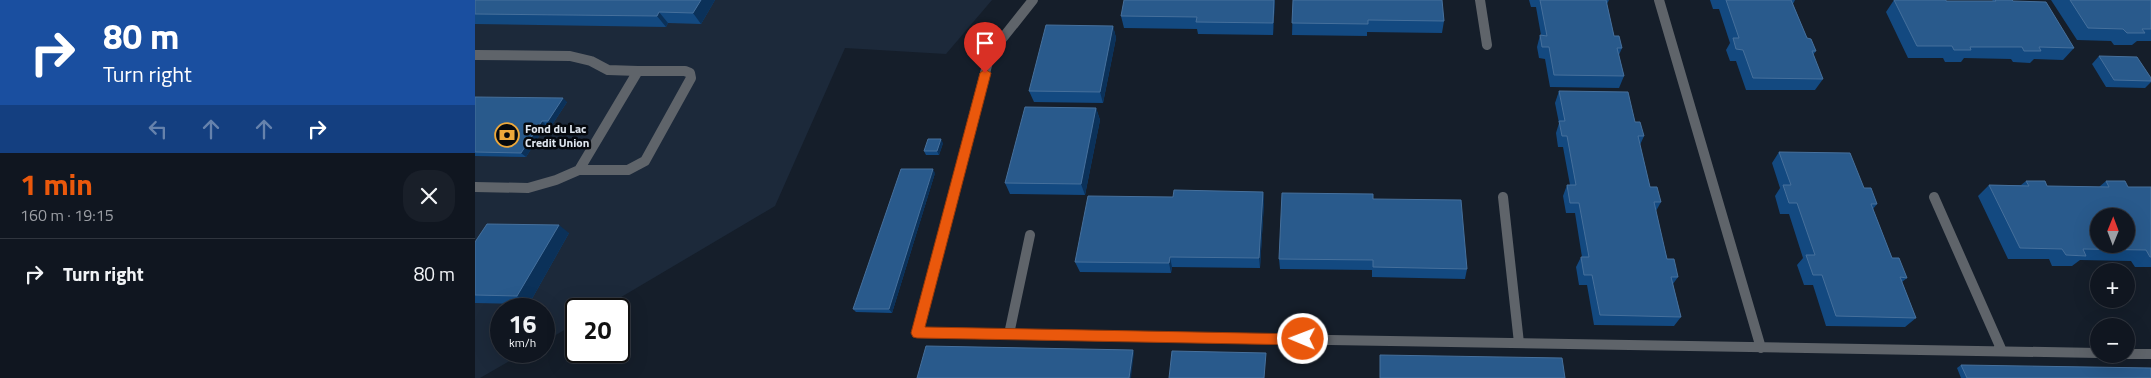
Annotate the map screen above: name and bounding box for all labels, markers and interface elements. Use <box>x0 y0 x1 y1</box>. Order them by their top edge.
text: 80 m <box>103 9 179 63</box>
icon: right <box>20 20 85 85</box>
pin <box>964 22 1006 73</box>
icon: arrive <box>971 29 999 57</box>
text: Turn right <box>103 57 192 91</box>
icon: left <box>144 115 172 143</box>
icon: ahead <box>197 115 225 143</box>
icon: ahead <box>250 115 278 143</box>
icon: right <box>303 115 331 143</box>
place label: Fond du Lac Credit Union <box>525 119 589 152</box>
bank icon: Fond du Lac Credit Union <box>494 122 520 148</box>
text: 1 min <box>20 161 93 207</box>
button: close <box>403 170 455 222</box>
text: 160 m · 19:15 <box>20 203 114 227</box>
north arrow <box>2090 208 2135 252</box>
map controls <box>2090 208 2135 363</box>
text: Turn right <box>63 259 144 288</box>
text: 80 m <box>414 259 455 288</box>
icon: right <box>20 260 48 288</box>
button: + <box>2090 263 2135 308</box>
speed limit sign: 20 <box>565 298 630 363</box>
text: 16 <box>508 305 537 343</box>
position arrow <box>1276 312 1328 364</box>
button: − <box>2090 318 2135 363</box>
text: km/h <box>509 333 536 352</box>

